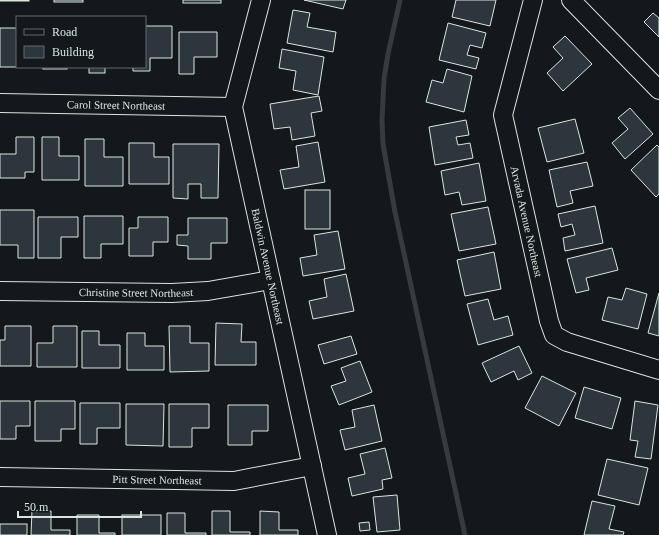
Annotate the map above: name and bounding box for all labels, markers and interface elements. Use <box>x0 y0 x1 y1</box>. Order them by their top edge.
legend <box>16 16 146 68</box>
text: Road <box>52 25 77 39</box>
text: Building <box>52 45 94 59</box>
street label: Carol Street Northeast <box>67 98 165 112</box>
street label: Arvada Avenue Northeast <box>509 165 545 278</box>
street label: Baldwin Avenue Northeast <box>249 207 287 326</box>
street label: Christine Street Northeast <box>79 286 193 299</box>
street label: Pitt Street Northeast <box>112 473 202 486</box>
scale bar <box>18 493 141 519</box>
text: 50 m <box>24 500 49 514</box>

